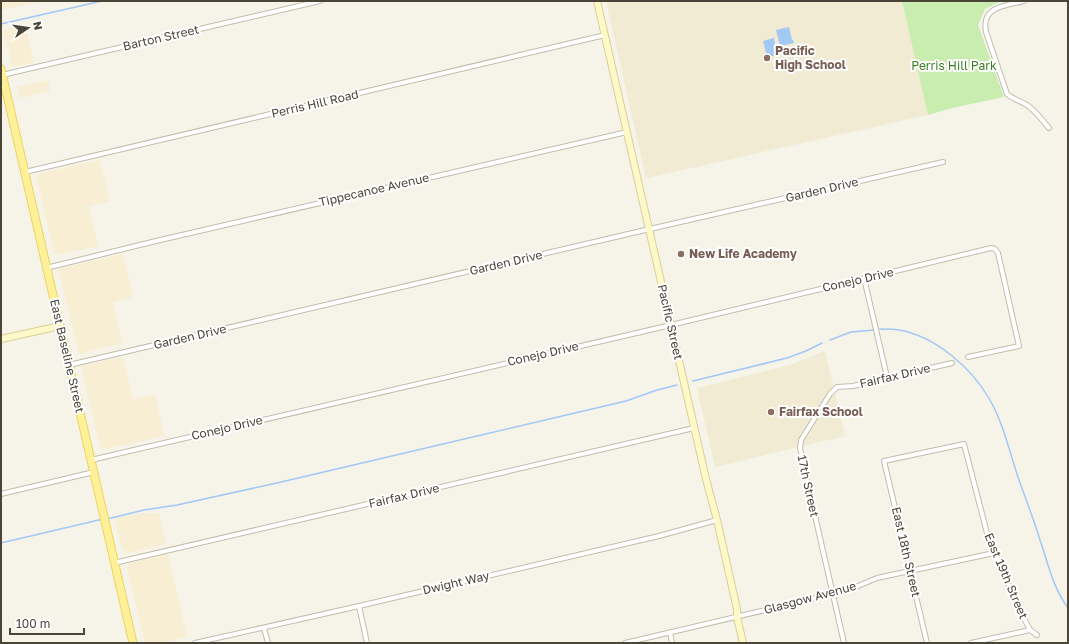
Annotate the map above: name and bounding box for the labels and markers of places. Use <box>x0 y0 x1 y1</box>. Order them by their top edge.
place label: Pacific High School <box>775 43 846 72</box>
marker: Pacific High School <box>762 53 772 63</box>
place label: New Life Academy <box>689 246 798 261</box>
marker: New Life Academy <box>676 249 686 259</box>
place label: Fairfax School <box>779 404 863 419</box>
marker: Fairfax School <box>766 407 776 417</box>

